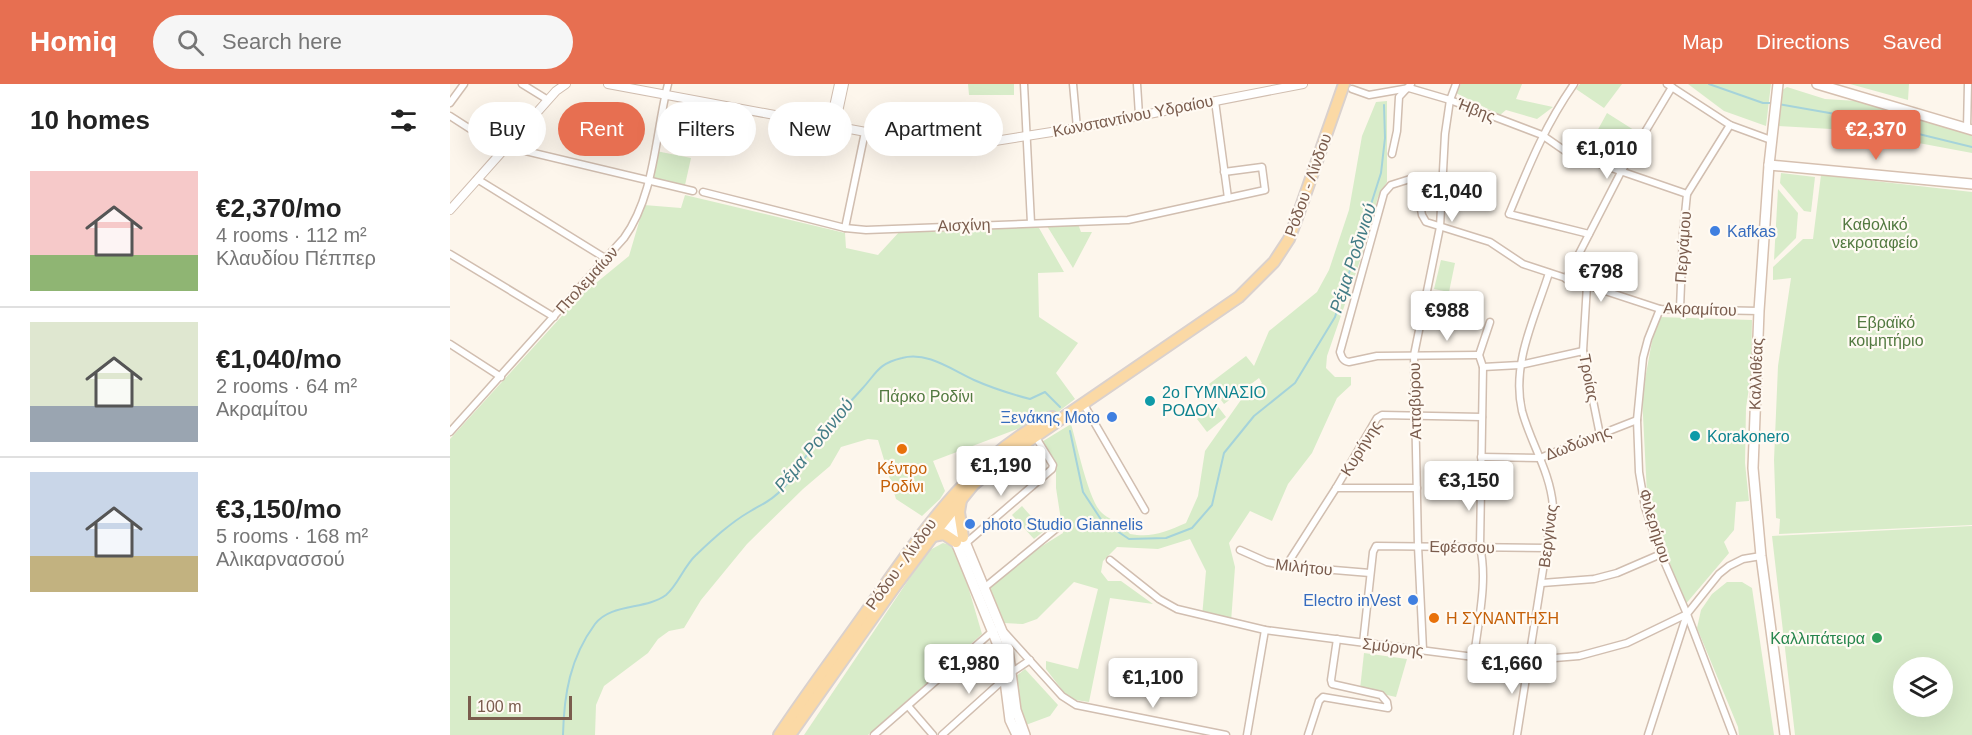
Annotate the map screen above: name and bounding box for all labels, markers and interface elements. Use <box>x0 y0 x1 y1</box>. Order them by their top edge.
search box <box>153 15 573 69</box>
text: Homiq <box>30 26 117 57</box>
icon: search <box>174 26 207 59</box>
text: Search here <box>222 29 342 54</box>
text: Map <box>1682 30 1723 53</box>
text: Directions <box>1756 30 1849 53</box>
text: Saved <box>1882 30 1942 53</box>
street label: Κωνσταντίνου Υδραίου <box>1051 92 1215 140</box>
street label: Ήβης <box>1454 95 1498 125</box>
chip: Buy <box>468 102 546 156</box>
chip: Rent <box>558 102 645 156</box>
chip: Filters <box>657 102 756 156</box>
chip: New <box>768 102 852 156</box>
chip: Apartment <box>864 102 1003 156</box>
icon: filters <box>387 104 420 137</box>
text: 10 homes <box>30 105 150 135</box>
pin: €2,370 <box>1827 110 1925 161</box>
text: €2,370 <box>1845 118 1907 140</box>
pin: €1,010 <box>1558 129 1656 180</box>
street label: Ρόδου - Λίνδου <box>1281 131 1335 239</box>
text: €1,010 <box>1576 137 1638 159</box>
pin: €1,040 <box>1403 172 1501 223</box>
text: €1,040 <box>1421 180 1483 202</box>
text: €2,370/mo <box>216 193 342 223</box>
icon: home <box>78 195 150 267</box>
water label: Ρέμα Ροδινιού <box>1326 201 1380 315</box>
street label: Περγάμου <box>1672 211 1694 283</box>
street label: Αισχίνη <box>937 216 991 234</box>
park label: Καθολικό νεκροταφείο <box>1832 216 1918 251</box>
place label: Kafkas <box>1727 223 1776 240</box>
text: 4 rooms · 112 m² <box>216 224 367 246</box>
marker: Kafkas <box>1708 224 1722 238</box>
street label: Πτολεμαίων <box>553 243 621 317</box>
text: Κλαυδίου Πέππερ <box>216 247 376 269</box>
pin: €798 <box>1565 252 1637 303</box>
text: €798 <box>1579 260 1623 282</box>
pin: €988 <box>1411 291 1483 342</box>
text: €988 <box>1425 299 1469 321</box>
street label: Ακραμίτου <box>1663 299 1737 319</box>
park label: Εβραϊκό κοιμητήριο <box>1848 314 1924 349</box>
street label: Καλλιθέας <box>1746 337 1766 410</box>
text: €1,040/mo <box>216 344 342 374</box>
icon: home <box>78 346 150 418</box>
street label: Τροίας <box>1576 353 1602 404</box>
street label: Ατταβύρου <box>1406 362 1424 440</box>
text: 2 rooms · 64 m² <box>216 375 357 397</box>
place label: 2ο ΓΥΜΝΑΣΙΟ ΡΟΔΟΥ <box>1162 384 1266 419</box>
park label: Πάρκο Ροδίνι <box>879 388 974 405</box>
water label: Ρέμα Ροδινιού <box>770 394 858 496</box>
marker: 2ο ΓΥΜΝΑΣΙΟ ΡΟΔΟΥ <box>1143 394 1157 408</box>
text: Ακραμίτου <box>216 398 308 420</box>
place label: Ξενάκης Moto <box>1001 409 1100 426</box>
marker: Ξενάκης Moto <box>1105 410 1119 424</box>
street label: Κυρήνης <box>1337 417 1385 479</box>
street label: Δωδώνης <box>1543 423 1614 463</box>
place label: Korakonero <box>1707 428 1790 445</box>
marker: Korakonero <box>1688 429 1702 443</box>
marker: Κέντρο Ροδίνι <box>895 442 909 456</box>
pin: €1,190 <box>952 446 1050 497</box>
text: €1,190 <box>970 454 1032 476</box>
place label: Κέντρο Ροδίνι <box>877 460 927 495</box>
pin: €3,150 <box>1420 461 1518 512</box>
text: €3,150 <box>1438 469 1500 491</box>
street label: Φιλερήμου <box>1636 487 1674 565</box>
text: €3,150/mo <box>216 494 342 524</box>
icon: home <box>78 496 150 568</box>
street label: Βεργίνας <box>1536 503 1560 569</box>
street label: Ρόδου - Λίνδου <box>862 515 940 613</box>
place label: photo Studio Giannelis <box>982 516 1143 533</box>
marker: photo Studio Giannelis <box>963 517 977 531</box>
text: 5 rooms · 168 m² <box>216 525 368 547</box>
street label: Εφέσσου <box>1429 538 1495 556</box>
text: Αλικαρνασσού <box>216 548 345 570</box>
street label: Μιλήτου <box>1275 556 1333 578</box>
place label: Electro inVest <box>1303 592 1402 609</box>
marker: Electro inVest <box>1406 593 1420 607</box>
place label: Η ΣΥΝΑΝΤΗΣΗ <box>1446 610 1559 627</box>
marker: Η ΣΥΝΑΝΤΗΣΗ <box>1427 611 1441 625</box>
place label: Καλλιπάτειρα <box>1770 630 1865 647</box>
marker: Καλλιπάτειρα <box>1870 631 1884 645</box>
street label: Σμύρνης <box>1361 635 1425 659</box>
pin: €1,980 <box>920 644 1018 695</box>
pin: €1,660 <box>1463 644 1561 695</box>
text: €1,980 <box>938 652 1000 674</box>
text: €1,660 <box>1481 652 1543 674</box>
map controls <box>1893 657 1953 717</box>
button: layers <box>1893 657 1953 717</box>
pin: €1,100 <box>1104 658 1202 709</box>
text: €1,100 <box>1122 666 1184 688</box>
scale bar <box>468 693 572 720</box>
text: 100 m <box>477 698 521 715</box>

